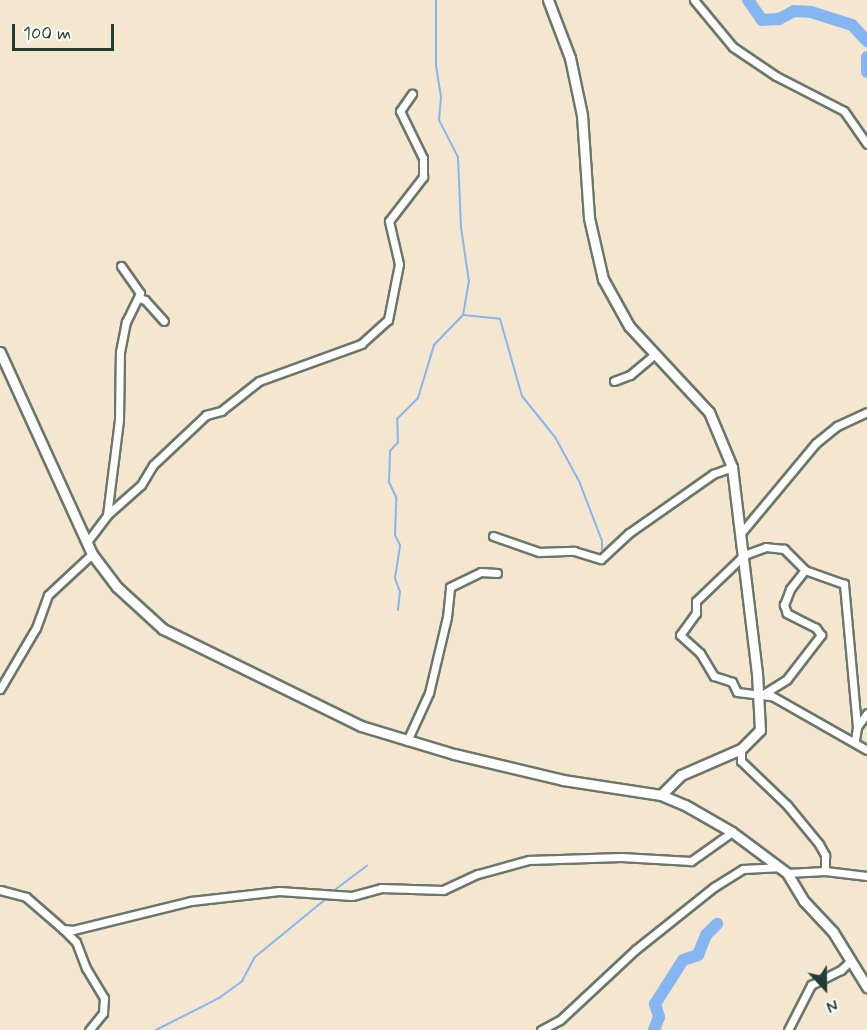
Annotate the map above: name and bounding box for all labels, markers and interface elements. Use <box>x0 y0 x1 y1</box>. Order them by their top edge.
scale bar <box>15 12 117 50</box>
text: 100 m <box>23 22 71 46</box>
north arrow <box>795 958 855 1018</box>
text: N <box>823 993 841 1017</box>

